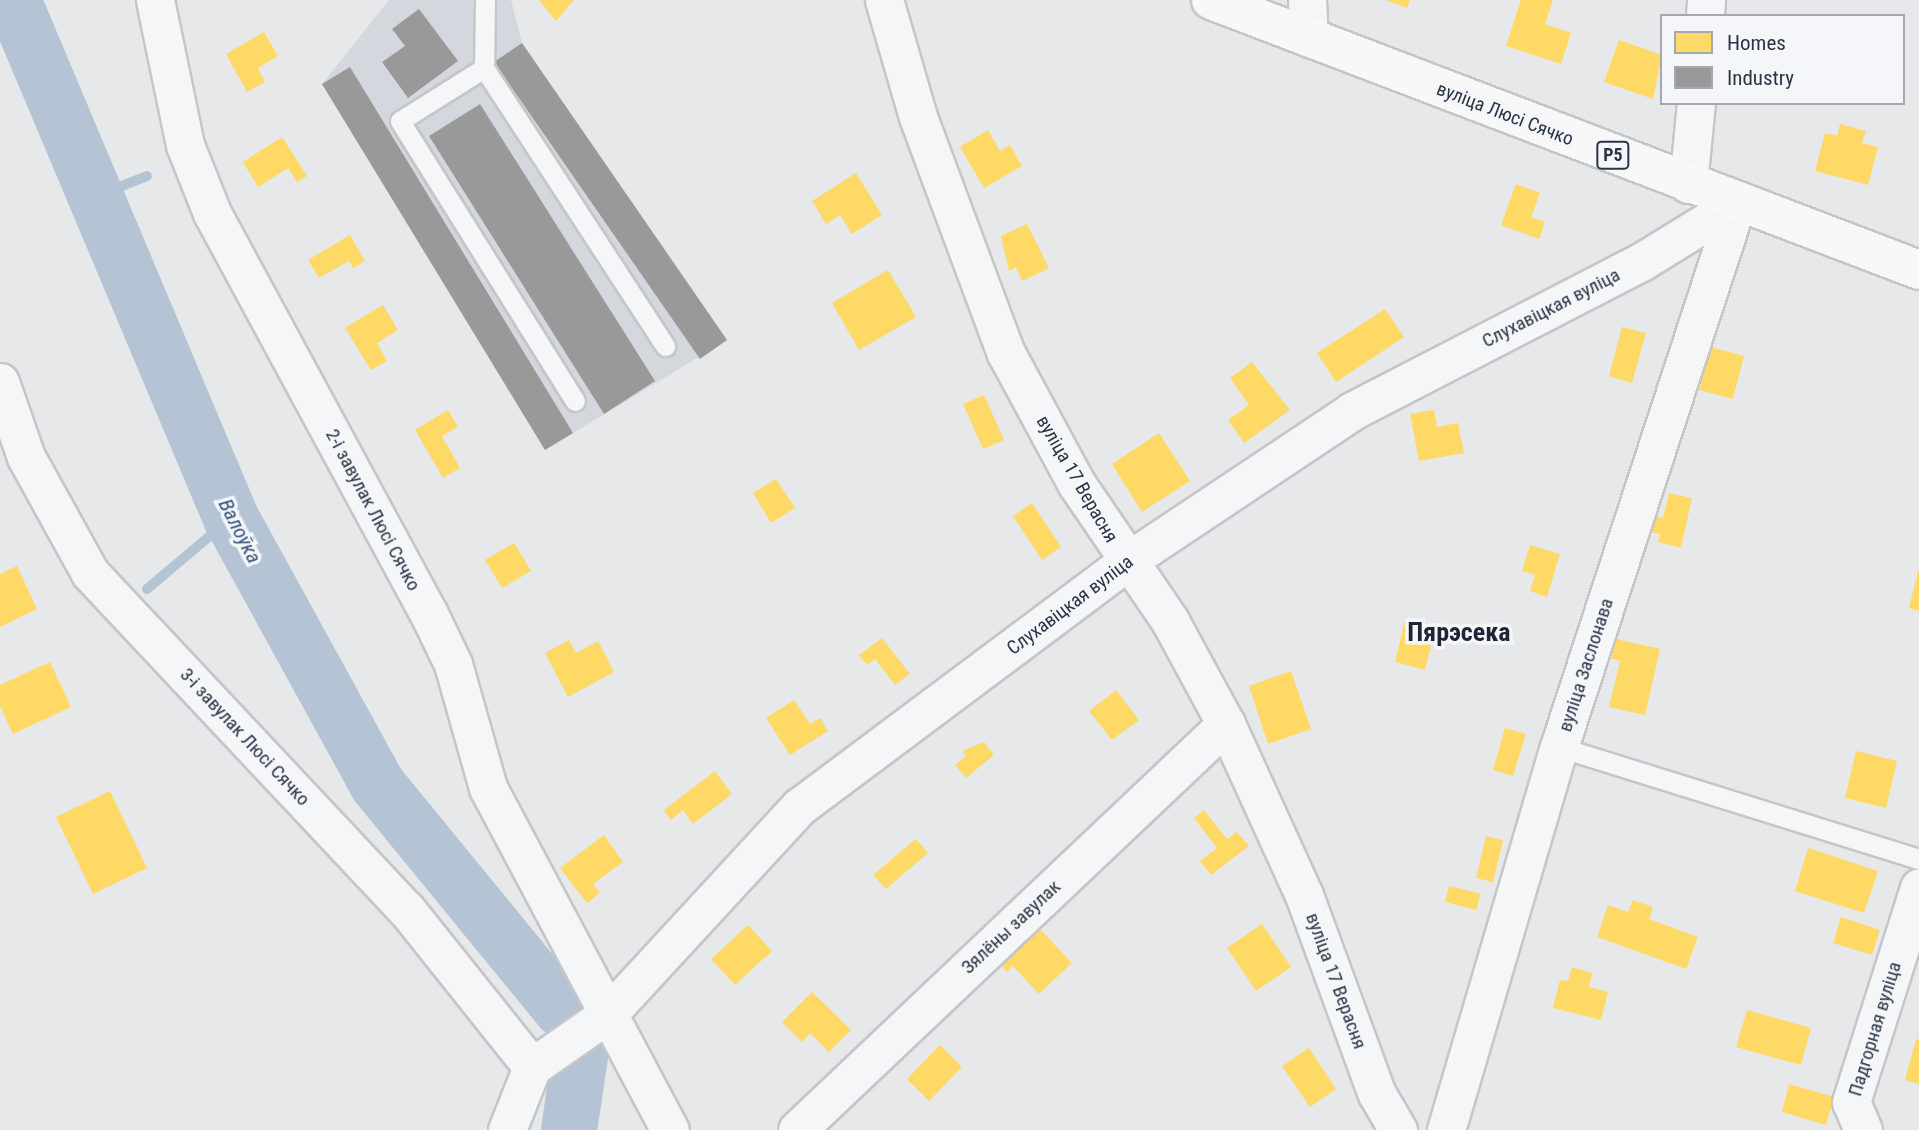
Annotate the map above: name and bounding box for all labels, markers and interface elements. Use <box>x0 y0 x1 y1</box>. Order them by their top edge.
legend <box>1660 14 1905 105</box>
text: Homes <box>1727 31 1786 55</box>
text: Industry <box>1727 66 1794 90</box>
street label: вуліца Люсі Сячко <box>1433 77 1577 151</box>
road number: Р5 <box>1596 140 1630 170</box>
street label: Слухавіцкая вуліца <box>1478 263 1624 353</box>
street label: вуліца 17 Верасня <box>1031 411 1123 547</box>
street label: 2-і завулак Люсі Сячко <box>321 425 425 595</box>
water label: Валоўка <box>213 494 267 568</box>
street label: Слухавіцкая вуліца <box>1003 550 1137 660</box>
street label: вуліца Заслонава <box>1554 595 1618 735</box>
district label: Пярэсека <box>1407 617 1511 649</box>
street label: 3-і завулак Люсі Сячко <box>175 663 315 811</box>
street label: Зялёны завулак <box>957 875 1065 979</box>
street label: вуліца 17 Верасня <box>1301 910 1371 1052</box>
street label: Падгорная вуліца <box>1844 959 1906 1099</box>

